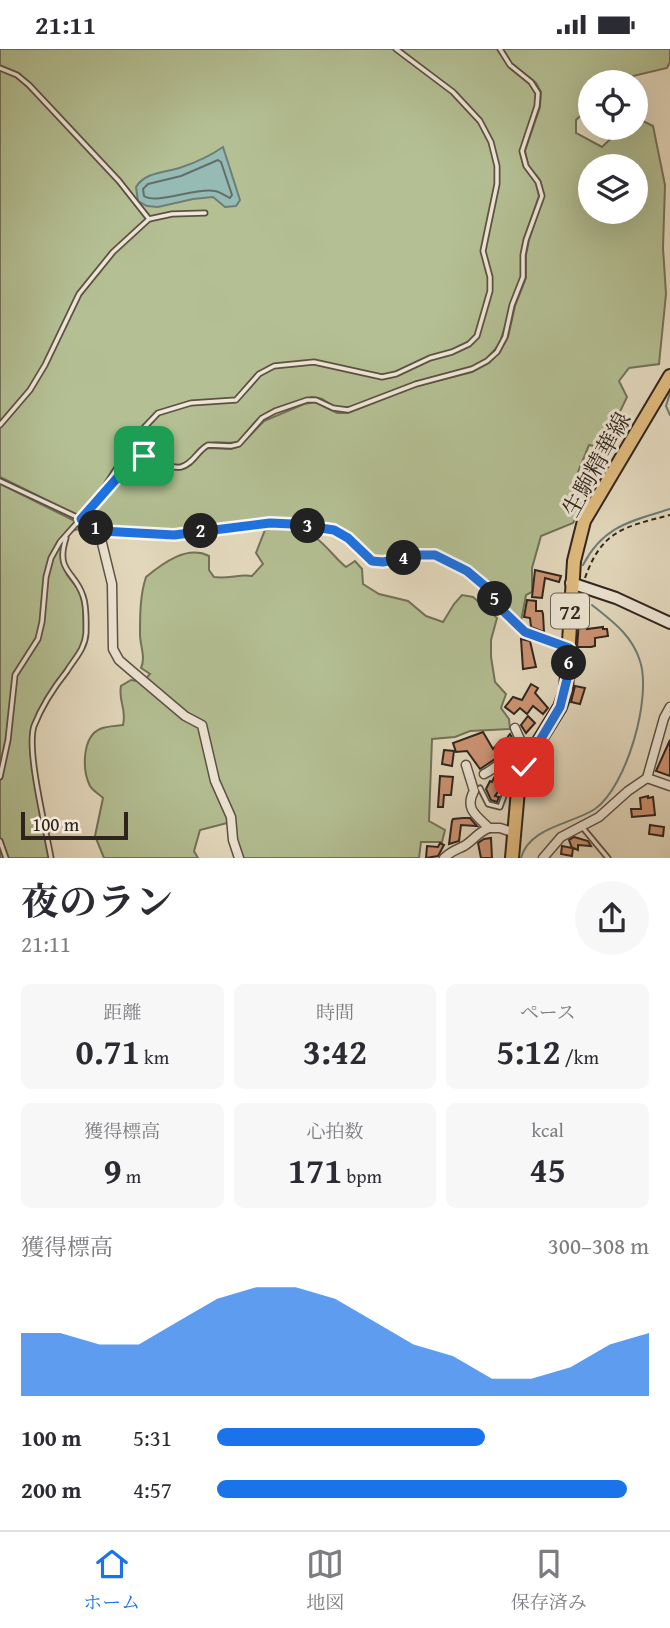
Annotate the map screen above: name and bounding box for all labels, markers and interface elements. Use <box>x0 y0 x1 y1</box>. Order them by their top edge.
text: 21:11 <box>35 5 96 44</box>
map controls <box>578 70 648 224</box>
button: locate <box>578 70 648 140</box>
button: layers <box>578 154 648 224</box>
street label: 生駒精華線 <box>554 406 638 522</box>
pin <box>114 426 174 486</box>
icon: arrive <box>125 437 163 475</box>
pin: 3 <box>290 509 326 543</box>
pin: 1 <box>78 511 114 545</box>
text: 3 <box>303 511 312 539</box>
text: 1 <box>91 513 100 541</box>
pin: 2 <box>184 513 218 549</box>
text: 2 <box>196 516 205 544</box>
pin: 4 <box>386 540 422 575</box>
text: 4 <box>399 543 408 571</box>
pin: 5 <box>477 581 512 617</box>
text: 5 <box>490 584 499 612</box>
road number: 72 <box>551 593 589 629</box>
pin: 6 <box>552 645 586 681</box>
text: 6 <box>564 648 573 676</box>
pin <box>494 737 554 797</box>
icon: check <box>505 748 543 786</box>
scale bar <box>21 809 128 841</box>
text: 100 m <box>32 810 79 838</box>
text: 夜のラン <box>21 873 173 929</box>
button: share <box>575 881 649 955</box>
text: 21:11 <box>21 927 71 960</box>
text: 距離 <box>103 998 141 1026</box>
text: 時間 <box>316 998 354 1026</box>
text: ペース <box>520 998 576 1026</box>
text: 0.71 <box>76 1026 140 1077</box>
text: 3:42 <box>303 1026 367 1077</box>
text: 5:12 <box>496 1026 561 1077</box>
text: km <box>140 1043 169 1071</box>
text: /km <box>561 1043 599 1071</box>
text: kcal <box>531 1116 564 1144</box>
text: 獲得標高 <box>84 1117 160 1145</box>
text: 心拍数 <box>306 1117 364 1145</box>
text: 45 <box>530 1144 566 1195</box>
text: 9 <box>103 1145 122 1196</box>
text: 171 <box>288 1145 342 1196</box>
text: m <box>122 1162 141 1190</box>
text: bpm <box>342 1162 382 1190</box>
text: 300–308 m <box>548 1229 649 1262</box>
text: 獲得標高 <box>21 1230 113 1263</box>
text: 100 m <box>21 1421 82 1454</box>
text: 5:31 <box>133 1421 172 1454</box>
text: 200 m <box>21 1473 82 1506</box>
text: 4:57 <box>133 1473 172 1506</box>
tab: ホーム <box>83 1545 140 1616</box>
tab: 地図 <box>306 1545 345 1616</box>
tab: 保存済み <box>511 1545 587 1616</box>

